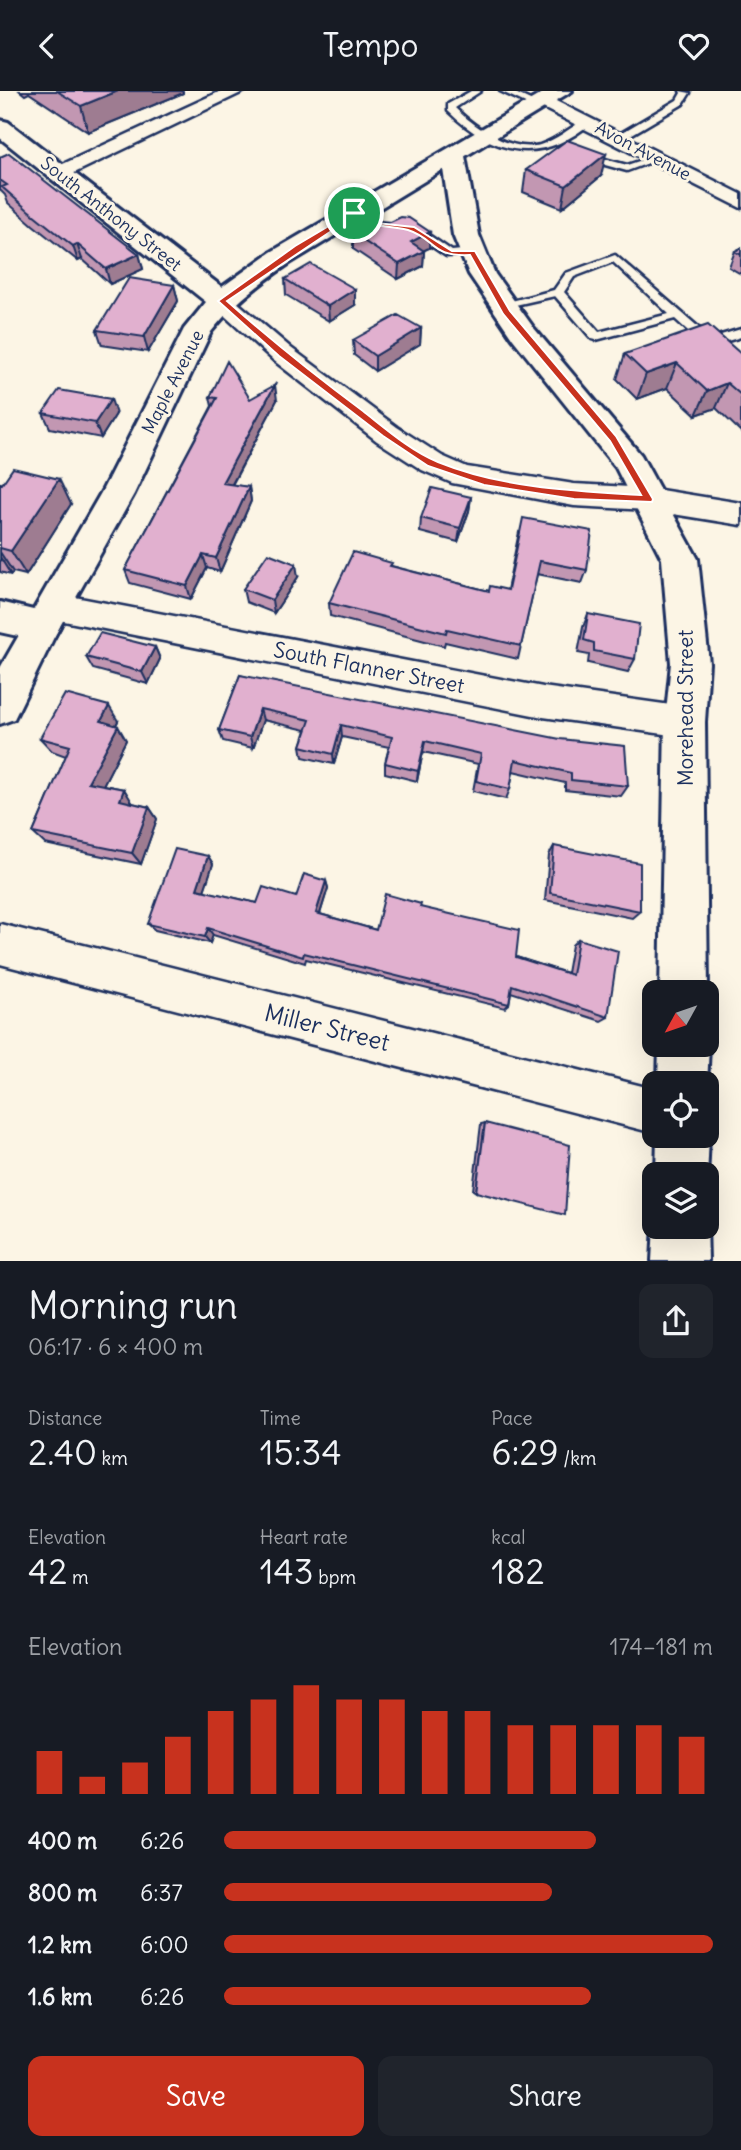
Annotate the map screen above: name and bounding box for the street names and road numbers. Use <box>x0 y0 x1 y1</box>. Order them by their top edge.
street label: Avon Avenue <box>591 116 695 185</box>
street label: South Anthony Street <box>36 151 186 276</box>
street label: Maple Avenue <box>137 326 209 438</box>
street label: Morehead Street <box>672 630 699 786</box>
street label: South Flanner Street <box>271 636 467 699</box>
street label: Miller Street <box>262 997 393 1057</box>

